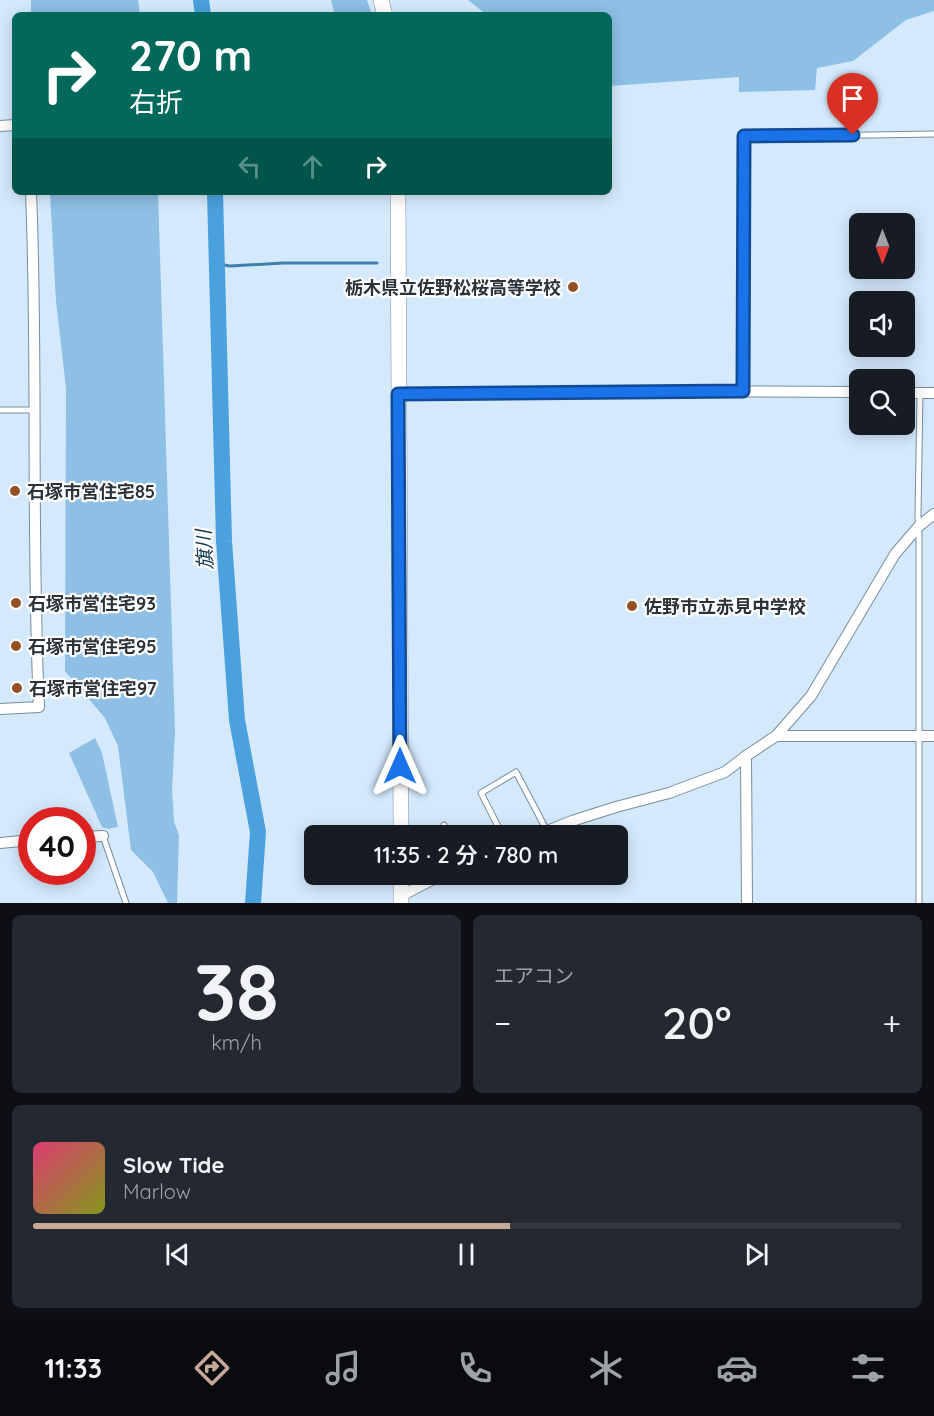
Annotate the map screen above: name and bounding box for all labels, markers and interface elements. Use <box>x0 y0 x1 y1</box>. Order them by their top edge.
text: 270 m <box>129 29 252 82</box>
icon: right <box>30 36 108 114</box>
pin <box>827 73 878 135</box>
icon: arrive <box>836 82 869 115</box>
text: 右折 <box>129 85 183 119</box>
icon: left <box>233 150 266 183</box>
icon: ahead <box>296 150 329 183</box>
icon: right <box>359 150 392 183</box>
north arrow <box>849 213 915 279</box>
map controls <box>849 213 915 435</box>
place label: 栃木県立佐野松桜高等学校 <box>345 276 561 299</box>
marker: 栃木県立佐野松桜高等学校 <box>566 280 580 294</box>
button: sound <box>849 291 915 357</box>
button: search <box>849 369 915 435</box>
place label: 石塚市営住宅85 <box>27 480 155 503</box>
marker: 石塚市営住宅85 <box>8 484 22 498</box>
water label: 旗川 <box>190 527 218 571</box>
place label: 石塚市営住宅93 <box>28 592 156 615</box>
place label: 佐野市立赤見中学校 <box>644 595 806 618</box>
marker: 石塚市営住宅93 <box>9 596 23 610</box>
marker: 佐野市立赤見中学校 <box>625 599 639 613</box>
place label: 石塚市営住宅95 <box>28 635 157 658</box>
marker: 石塚市営住宅95 <box>9 639 23 653</box>
place label: 石塚市営住宅97 <box>29 677 157 700</box>
marker: 石塚市営住宅97 <box>10 681 24 695</box>
position arrow <box>368 734 432 798</box>
speed limit sign: 40 <box>18 807 96 885</box>
text: 11:35 · 2 分 · 780 m <box>374 841 558 869</box>
text: 38 <box>194 942 279 1040</box>
text: エアコン <box>494 963 574 988</box>
text: 20° <box>662 994 732 1050</box>
text: − <box>494 1002 511 1043</box>
text: + <box>882 1002 901 1043</box>
text: km/h <box>211 1030 262 1055</box>
text: Slow Tide <box>123 1151 224 1179</box>
text: Marlow <box>123 1179 191 1204</box>
icon: previous <box>161 1238 194 1271</box>
icon: pause <box>450 1238 483 1271</box>
icon: next <box>740 1238 773 1271</box>
icon: directions <box>191 1347 233 1389</box>
icon: music <box>322 1347 364 1389</box>
icon: phone <box>454 1347 496 1389</box>
icon: climate <box>585 1347 627 1389</box>
icon: car <box>716 1347 758 1389</box>
icon: filters <box>847 1347 889 1389</box>
text: 11:33 <box>45 1351 102 1385</box>

